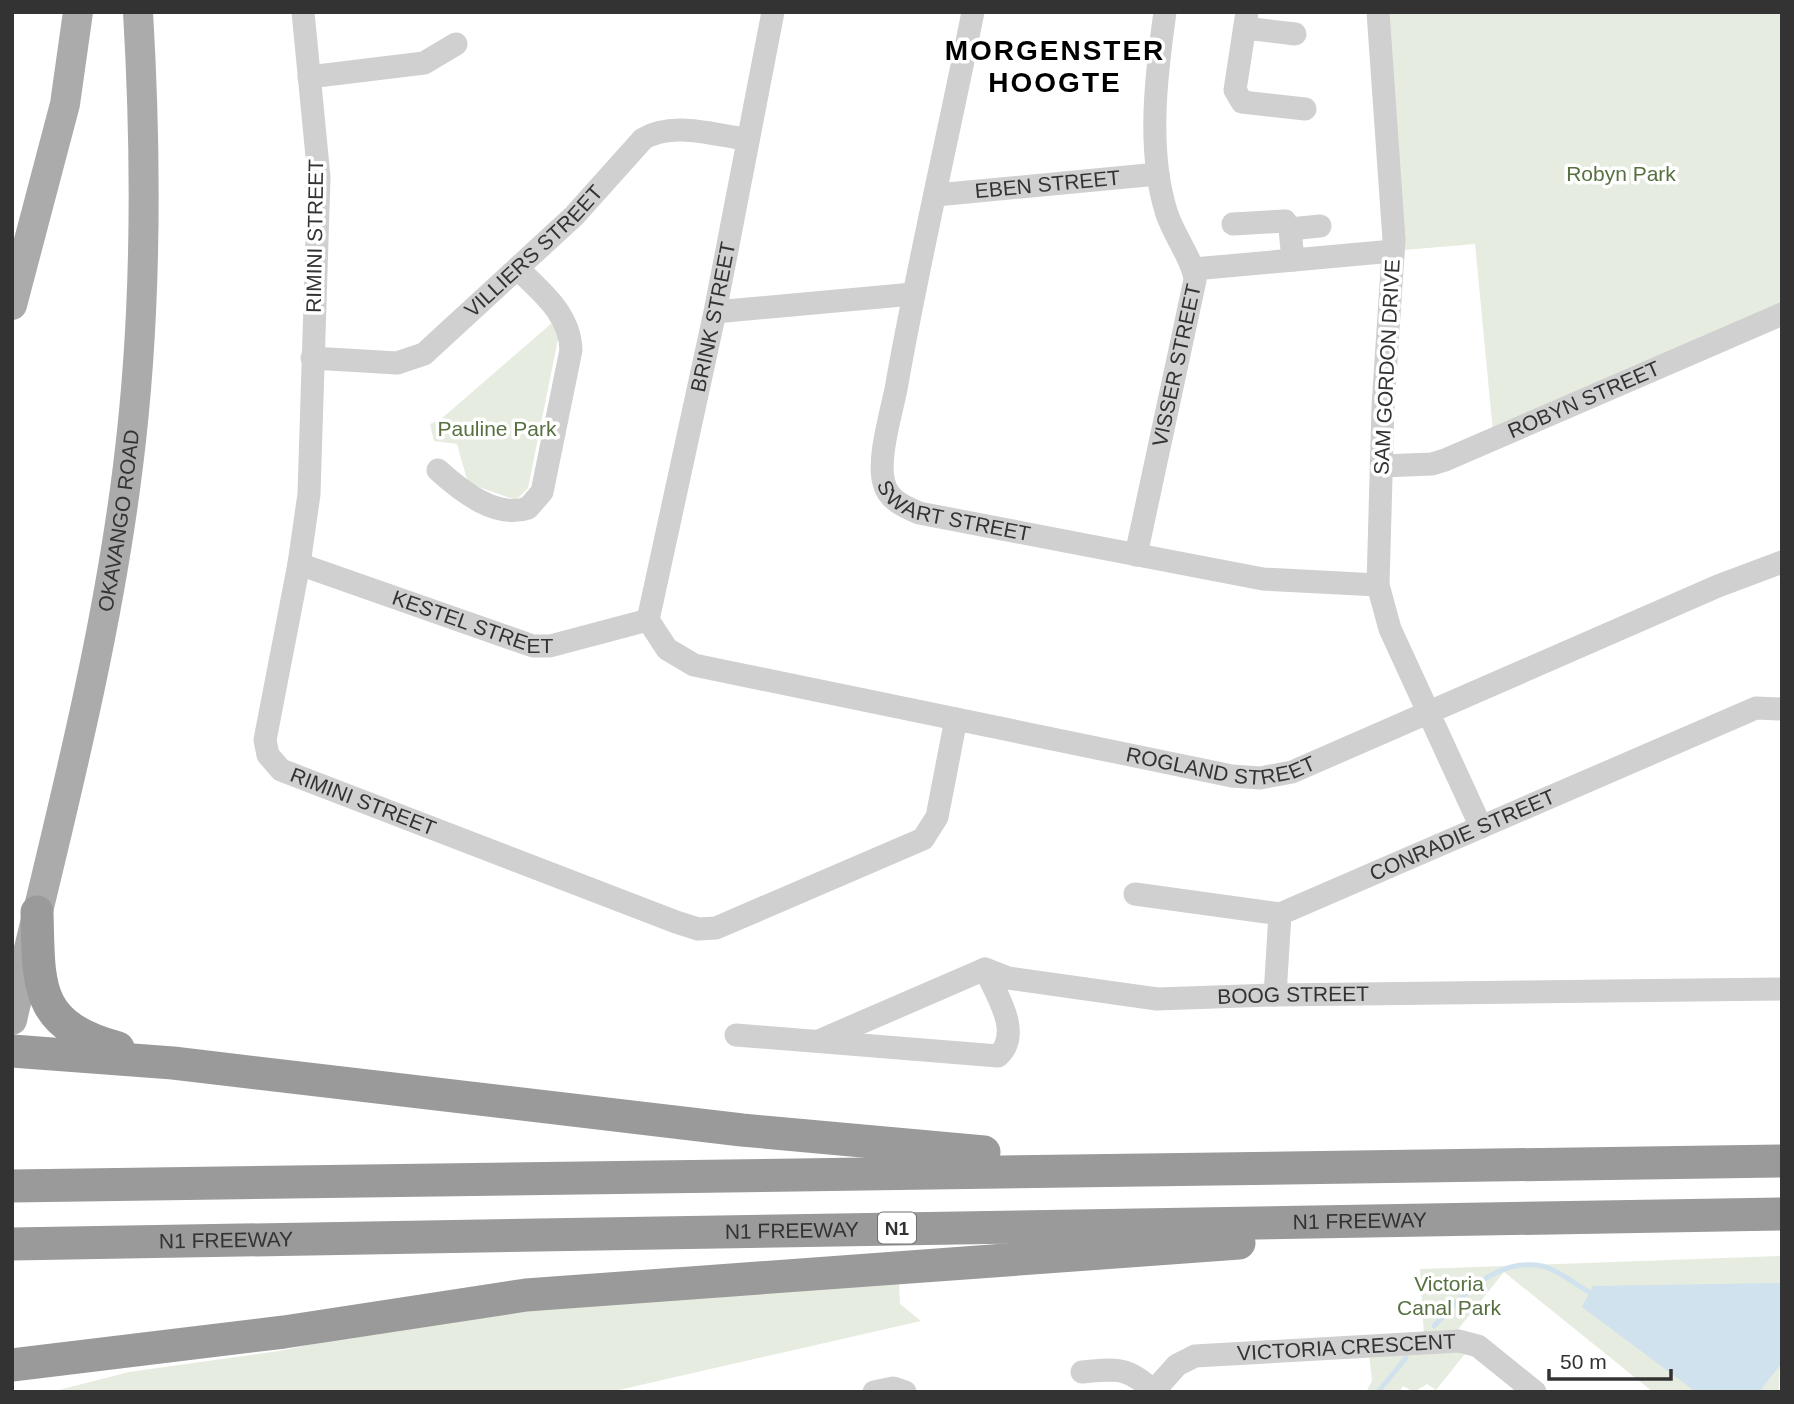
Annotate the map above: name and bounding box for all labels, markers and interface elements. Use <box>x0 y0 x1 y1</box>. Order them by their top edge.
district label: MORGENSTER HOOGTE <box>945 35 1165 98</box>
street label: RIMINI STREET <box>302 159 327 313</box>
park label: Robyn Park <box>1566 162 1676 185</box>
street label: EBEN STREET <box>974 166 1121 202</box>
street label: VILLIERS STREET <box>460 180 607 322</box>
street label: BRINK STREET <box>686 240 739 394</box>
street label: SAM GORDON DRIVE <box>1369 259 1404 475</box>
street label: VISSER STREET <box>1148 282 1205 449</box>
street label: ROBYN STREET <box>1504 356 1663 442</box>
park label: Pauline Park <box>437 417 557 440</box>
street label: OKAVANGO ROAD <box>93 428 143 613</box>
street label: SWART STREET <box>873 477 1033 545</box>
street label: KESTEL STREET <box>389 586 553 657</box>
street label: ROGLAND STREET <box>1124 742 1319 789</box>
street label: RIMINI STREET <box>287 763 439 840</box>
street label: CONRADIE STREET <box>1366 784 1558 885</box>
street label: BOOG STREET <box>1217 982 1369 1008</box>
street label: N1 FREEWAY <box>1292 1208 1427 1233</box>
road number: N1 <box>878 1212 916 1244</box>
street label: N1 FREEWAY <box>725 1218 859 1243</box>
street label: N1 FREEWAY <box>159 1227 293 1253</box>
park label: Victoria Canal Park <box>1397 1272 1501 1319</box>
street label: VICTORIA CRESCENT <box>1236 1329 1457 1365</box>
scale bar <box>1549 1338 1672 1382</box>
text: 50 m <box>1560 1350 1607 1373</box>

